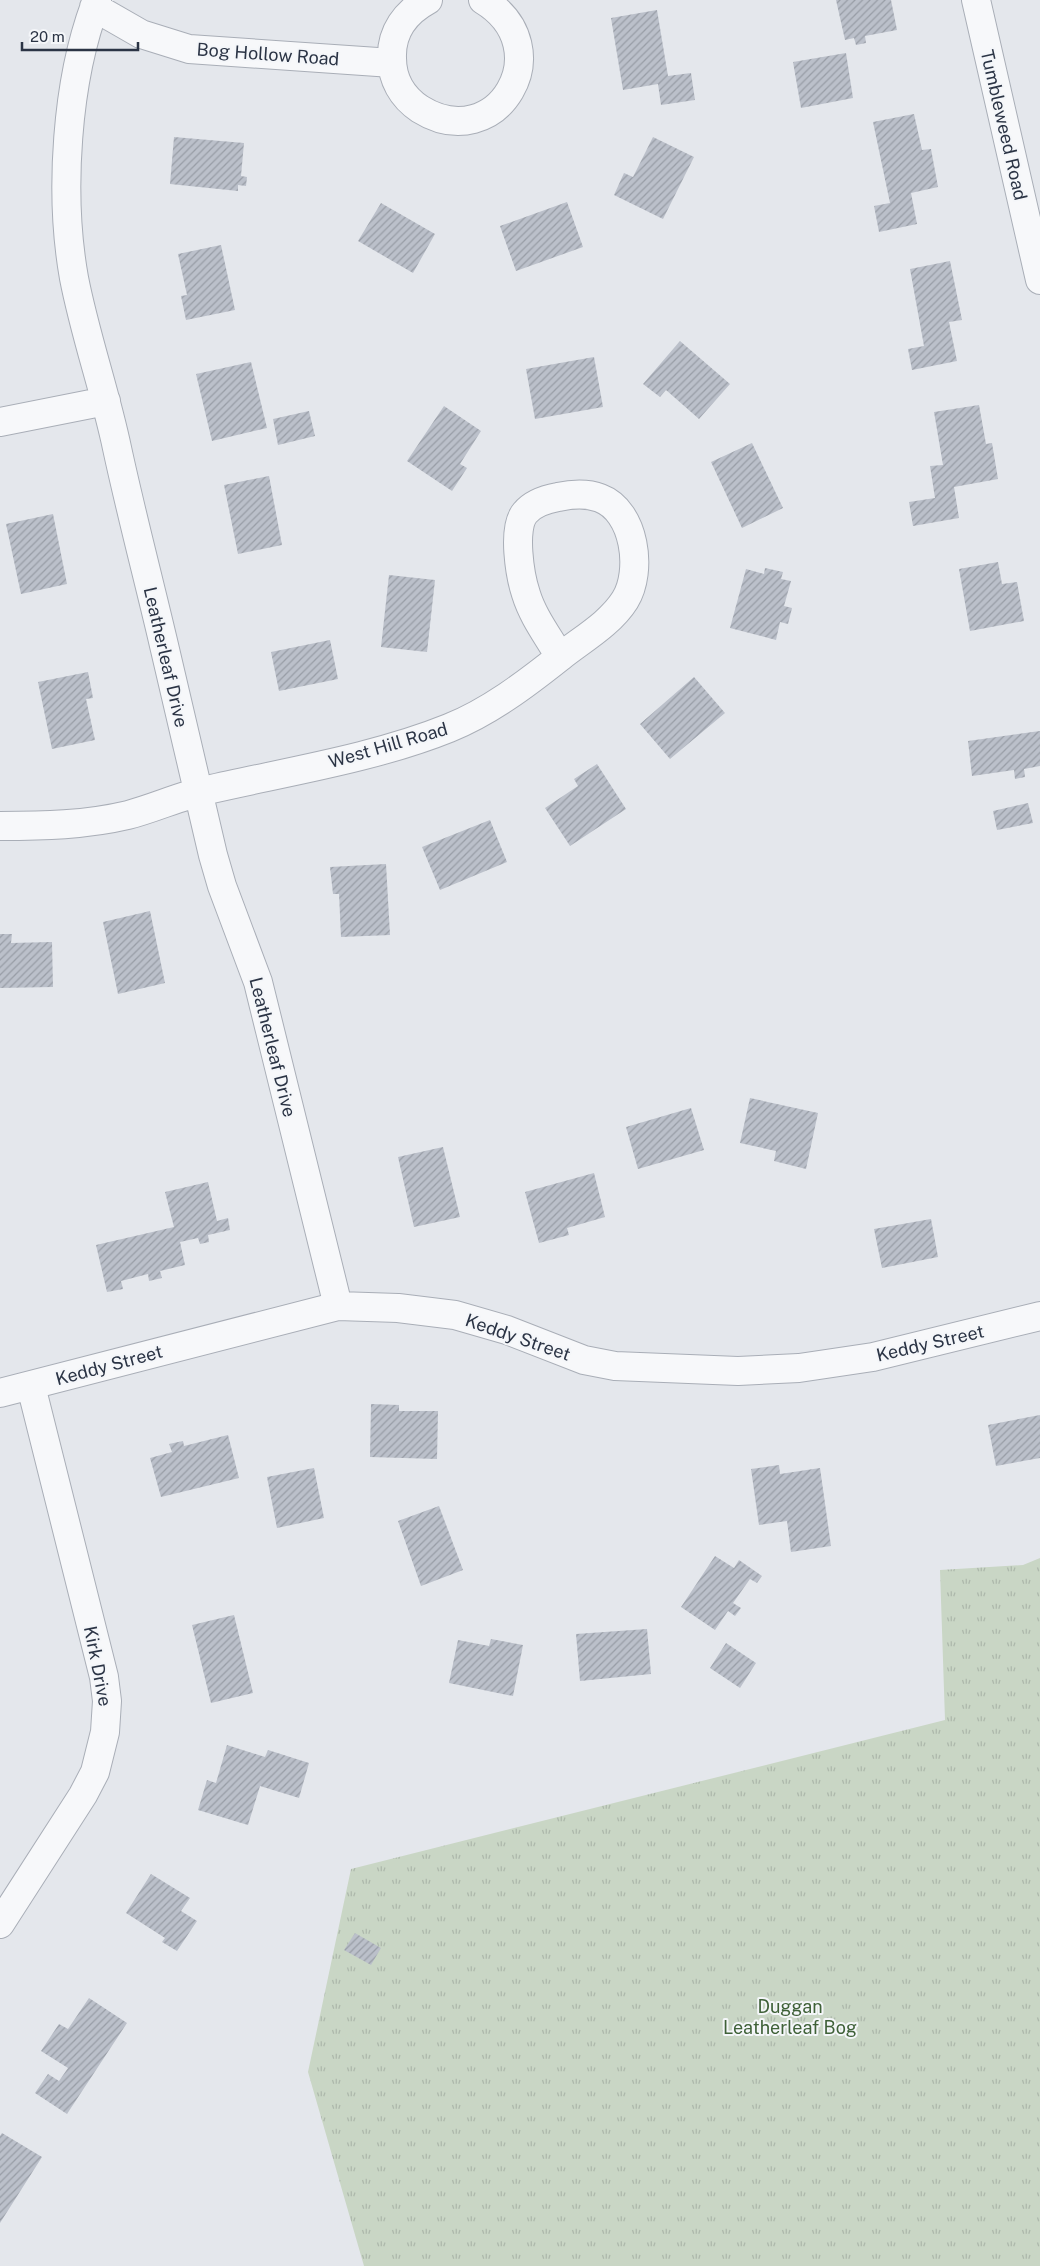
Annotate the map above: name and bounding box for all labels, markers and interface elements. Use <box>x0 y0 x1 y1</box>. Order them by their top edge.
scale bar <box>22 20 139 52</box>
text: 20 m <box>30 28 65 45</box>
street label: Bog Hollow Road <box>196 39 340 69</box>
street label: Tumbleweed Road <box>976 48 1032 202</box>
street label: Leatherleaf Drive <box>140 585 192 729</box>
street label: West Hill Road <box>326 718 450 772</box>
street label: Leatherleaf Drive <box>245 975 301 1119</box>
street label: Keddy Street <box>463 1309 573 1365</box>
street label: Keddy Street <box>874 1320 986 1366</box>
street label: Keddy Street <box>53 1341 165 1389</box>
street label: Kirk Drive <box>80 1624 116 1708</box>
park label: Duggan Leatherleaf Bog <box>723 1996 857 2038</box>

